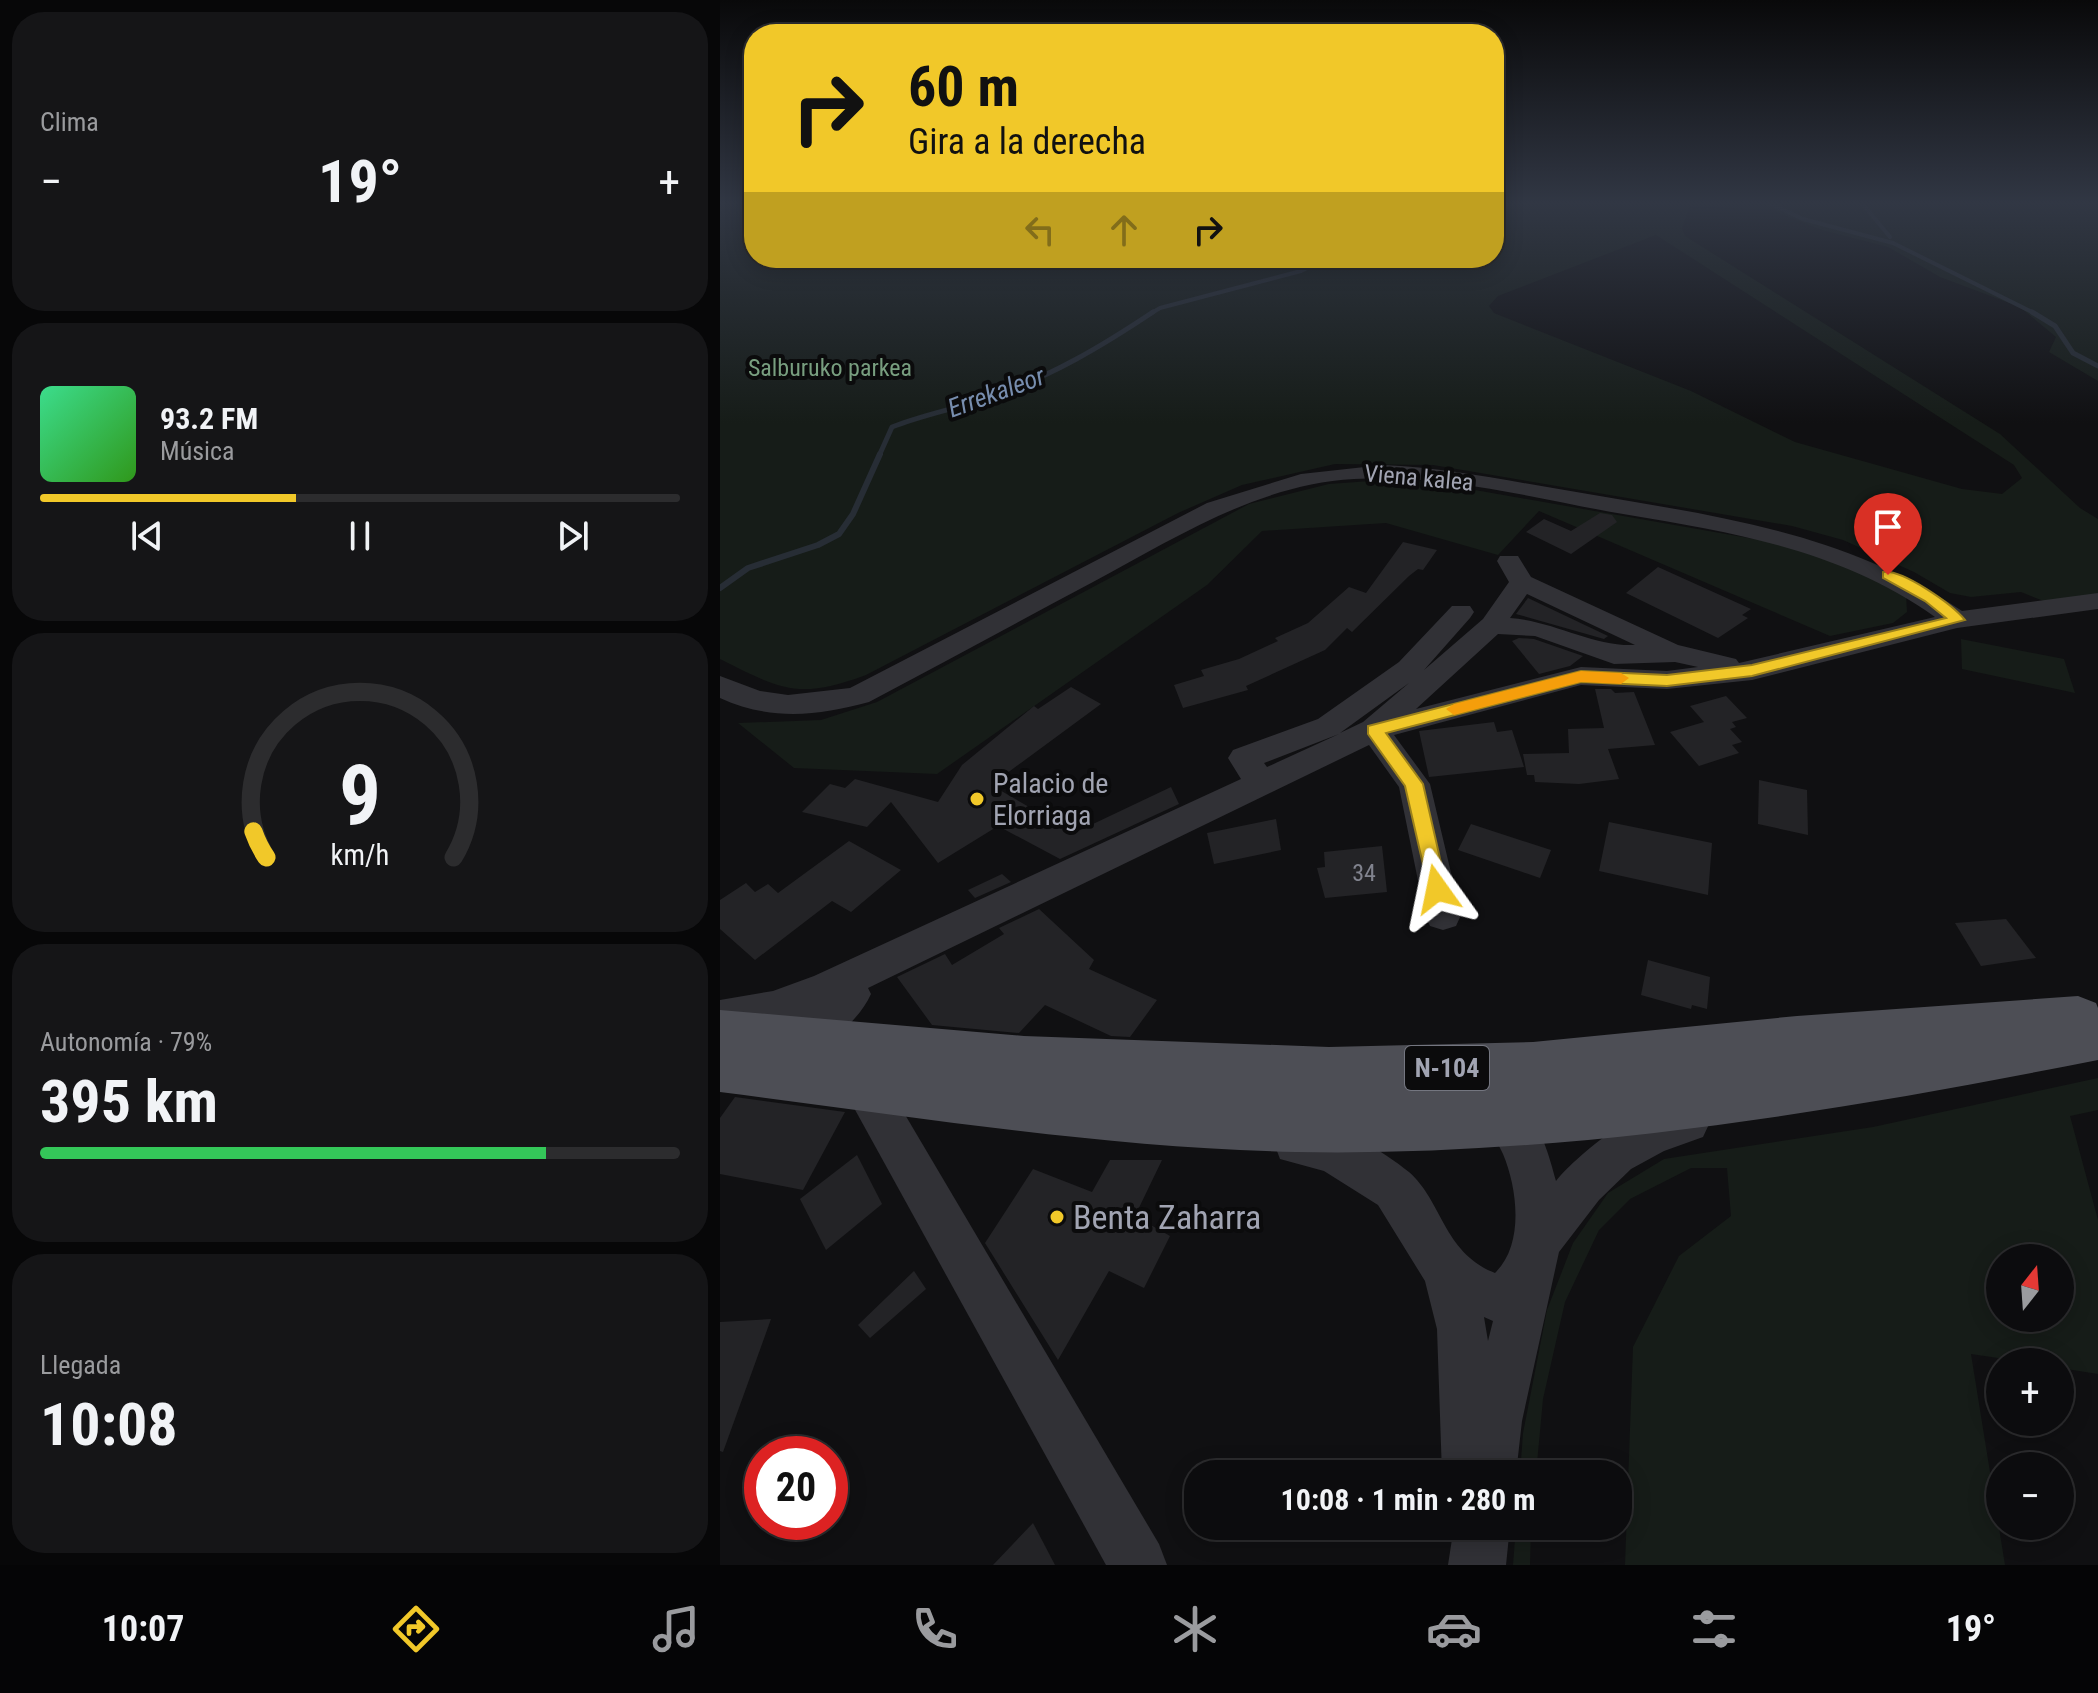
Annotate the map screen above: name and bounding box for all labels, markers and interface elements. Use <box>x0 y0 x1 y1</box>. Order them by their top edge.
text: 60 m <box>908 54 1019 120</box>
icon: right <box>776 56 880 160</box>
text: Clima <box>40 107 99 137</box>
text: Gira a la derecha <box>908 121 1146 163</box>
text: 19° <box>318 146 402 217</box>
text: − <box>40 156 62 208</box>
text: + <box>658 156 680 208</box>
icon: left <box>1018 208 1062 252</box>
icon: ahead <box>1102 208 1146 252</box>
icon: right <box>1186 208 1230 252</box>
park label: Salburuko parkea <box>748 354 912 382</box>
water label: Errekaleor <box>943 360 1050 423</box>
text: 93.2 FM <box>160 401 258 436</box>
text: Música <box>160 436 235 466</box>
street label: Viena kalea <box>1363 459 1475 497</box>
pin <box>1854 493 1922 575</box>
icon: arrive <box>1866 505 1910 549</box>
icon: previous <box>125 514 169 558</box>
icon: pause <box>338 514 382 558</box>
icon: next <box>551 514 595 558</box>
text: 9 <box>339 747 381 844</box>
place label: Palacio de Elorriaga <box>993 767 1108 832</box>
marker: Palacio de Elorriaga <box>968 790 986 808</box>
text: km/h <box>331 839 389 873</box>
position arrow <box>1395 847 1479 931</box>
house number: 34 <box>1352 859 1376 887</box>
text: Autonomía · 79% <box>40 1027 212 1057</box>
road number: N-104 <box>1405 1046 1489 1090</box>
text: 395 km <box>40 1066 218 1137</box>
place label: Benta Zaharra <box>1073 1197 1261 1237</box>
marker: Benta Zaharra <box>1048 1208 1066 1226</box>
north arrow <box>1986 1244 2074 1332</box>
map controls <box>1986 1244 2074 1540</box>
button: + <box>1986 1348 2074 1436</box>
text: Llegada <box>40 1350 121 1380</box>
text: 10:08 <box>40 1389 178 1460</box>
speed limit sign: 20 <box>744 1436 848 1540</box>
button: − <box>1986 1452 2074 1540</box>
text: 10:08 · 1 min · 280 m <box>1281 1482 1535 1517</box>
icon: directions <box>388 1601 444 1657</box>
icon: music <box>648 1601 704 1657</box>
icon: phone <box>907 1601 963 1657</box>
icon: climate <box>1167 1601 1223 1657</box>
icon: car <box>1426 1601 1482 1657</box>
icon: filters <box>1686 1601 1742 1657</box>
text: 10:07 <box>102 1608 184 1650</box>
text: 19° <box>1946 1608 1996 1650</box>

